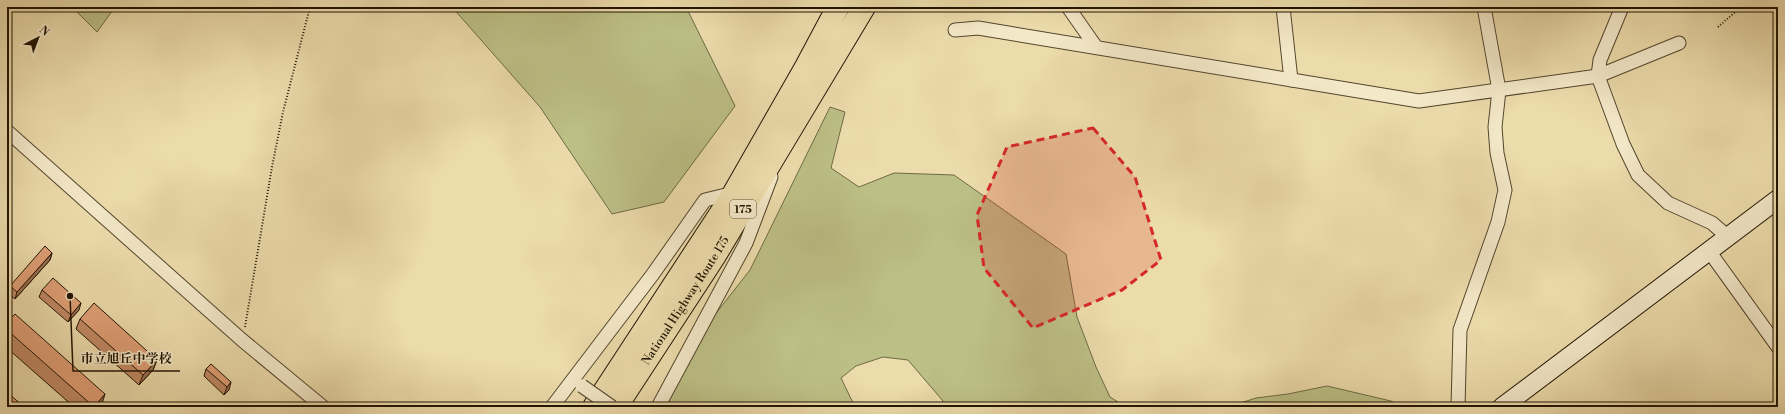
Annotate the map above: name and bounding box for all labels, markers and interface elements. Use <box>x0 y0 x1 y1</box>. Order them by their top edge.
north arrow <box>18 18 58 58</box>
text: N <box>36 23 52 40</box>
road number: 175 <box>730 200 756 218</box>
street label: National Highway Route 175 <box>639 233 733 368</box>
callout: 市立旭丘中学校 <box>73 346 180 371</box>
text: 市立旭丘中学校 <box>80 351 172 367</box>

